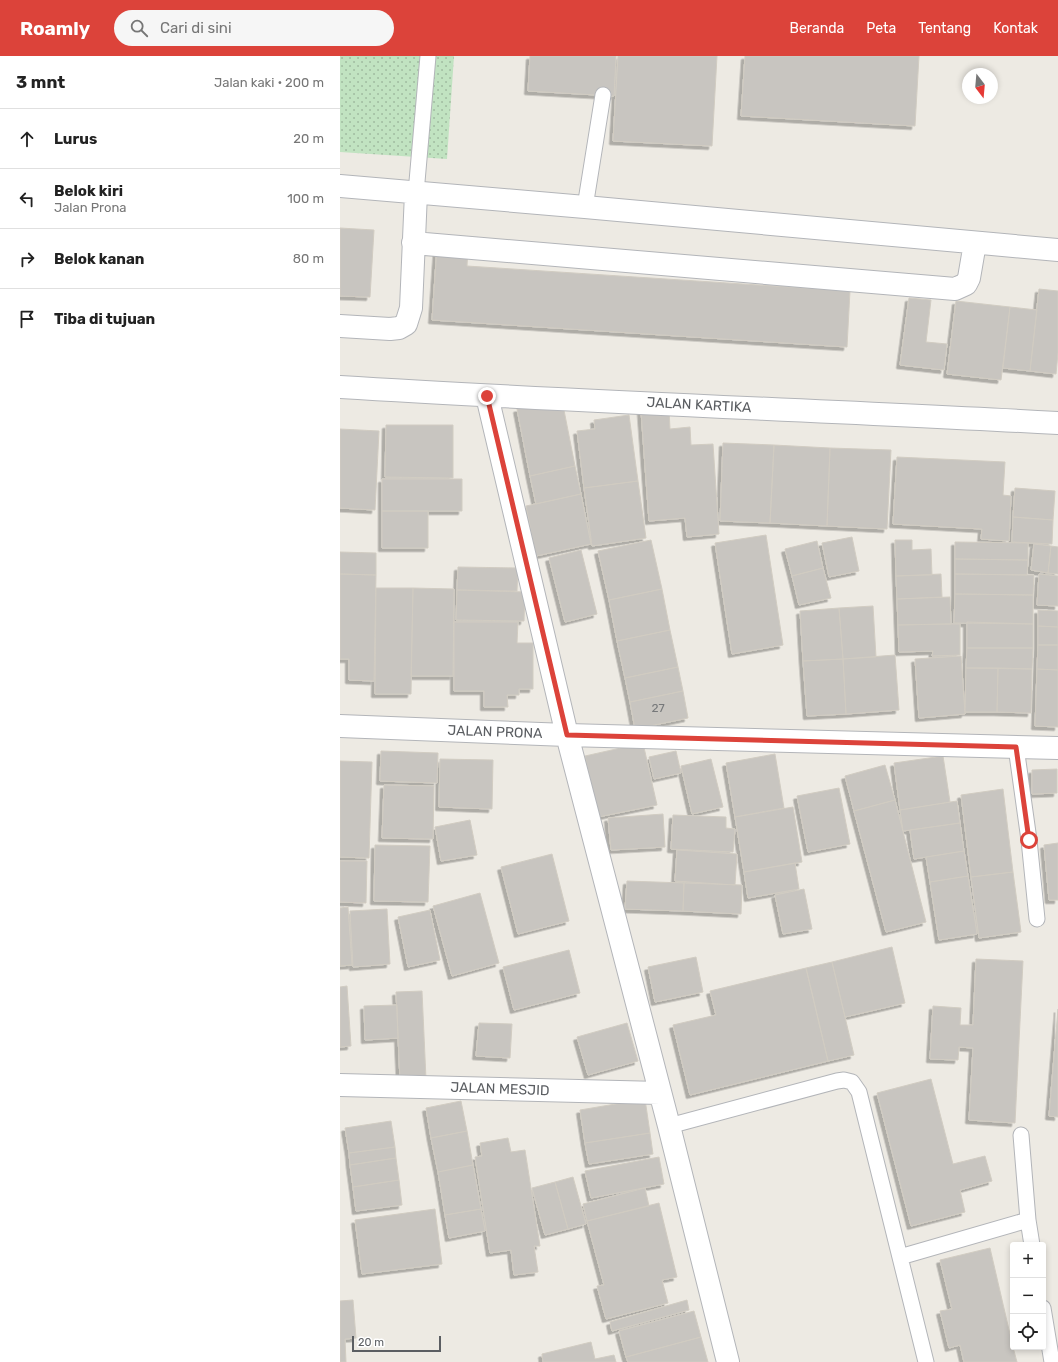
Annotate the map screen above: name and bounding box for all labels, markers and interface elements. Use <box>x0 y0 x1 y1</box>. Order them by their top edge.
search box <box>114 10 394 46</box>
text: Roamly <box>20 17 90 40</box>
icon: search <box>128 17 150 39</box>
text: Cari di sini <box>160 19 232 37</box>
text: Beranda <box>790 20 844 37</box>
text: Peta <box>866 20 896 37</box>
text: Tentang <box>918 20 971 37</box>
text: Kontak <box>993 20 1038 37</box>
north arrow <box>962 68 998 104</box>
text: 3 mnt <box>16 72 65 92</box>
text: Jalan kaki · 200 m <box>214 75 324 90</box>
icon: ahead <box>16 128 38 150</box>
text: Lurus <box>54 130 97 148</box>
text: 20 m <box>293 131 324 146</box>
text: Belok kiri <box>54 182 123 200</box>
icon: left <box>16 188 38 210</box>
text: 100 m <box>287 191 324 206</box>
text: Jalan Prona <box>54 200 126 215</box>
icon: right <box>16 248 38 270</box>
text: Belok kanan <box>54 250 144 268</box>
text: 80 m <box>293 251 324 266</box>
icon: arrive <box>16 308 38 330</box>
text: Tiba di tujuan <box>54 310 155 328</box>
route end <box>478 387 496 405</box>
street label: JALAN KARTIKA <box>646 394 753 416</box>
house number: 27 <box>651 701 665 715</box>
street label: JALAN PRONA <box>447 722 543 742</box>
route start <box>1020 831 1038 849</box>
street label: JALAN MESJID <box>450 1079 550 1099</box>
map controls <box>1010 1242 1046 1350</box>
button: + <box>1010 1242 1046 1278</box>
button: − <box>1010 1278 1046 1314</box>
button: locate <box>1010 1314 1046 1350</box>
scale bar <box>352 1334 441 1353</box>
text: 20 m <box>358 1336 384 1349</box>

